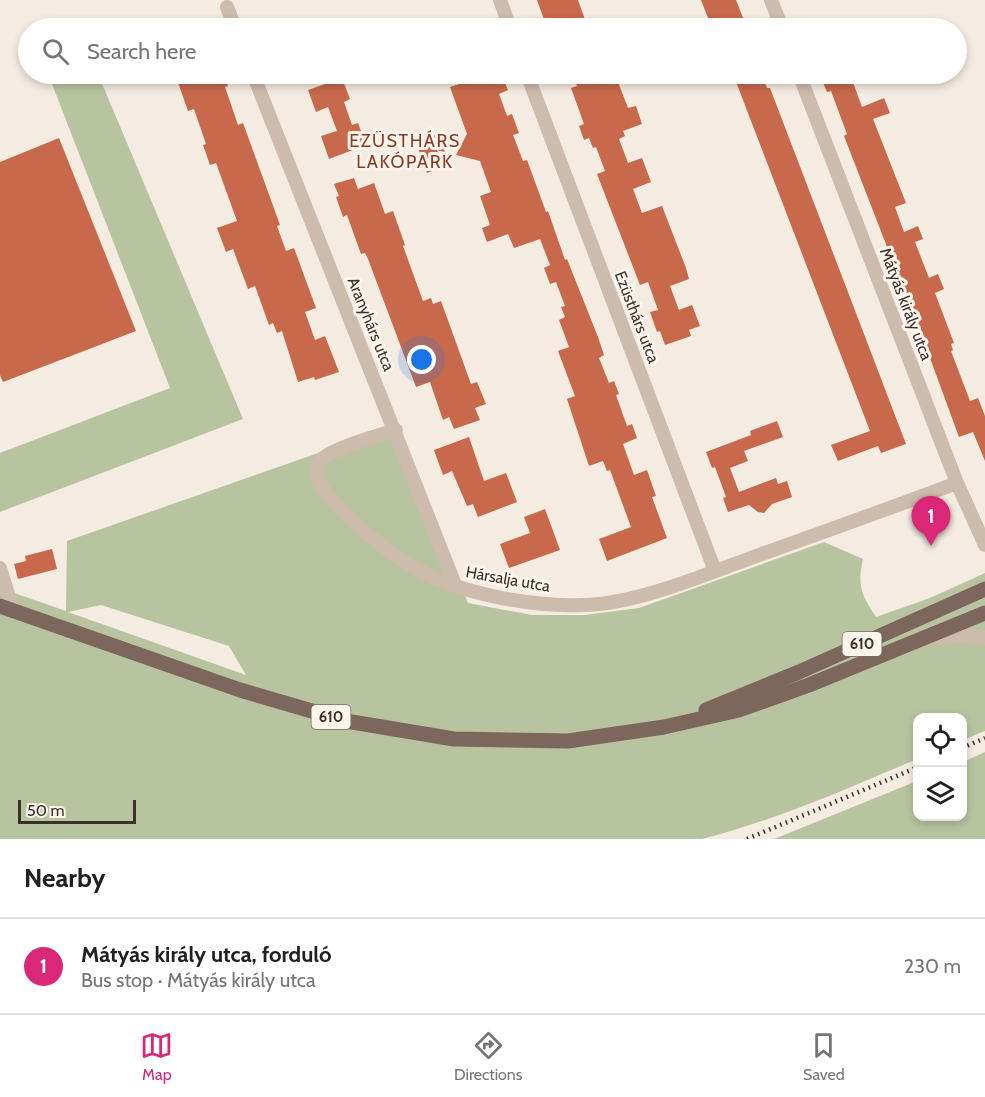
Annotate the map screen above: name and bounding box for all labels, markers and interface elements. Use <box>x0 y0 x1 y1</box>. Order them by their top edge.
search box <box>18 18 967 84</box>
icon: search <box>39 35 72 68</box>
text: Search here <box>87 38 196 65</box>
district label: EZÜSTHÁRS LAKÓPARK <box>349 130 461 173</box>
street label: Mátyás király utca <box>876 245 936 363</box>
street label: Ezüsthárs utca <box>611 268 663 366</box>
street label: Aranyhárs utca <box>344 274 399 374</box>
your location <box>407 345 436 374</box>
pin: 1 <box>912 496 950 546</box>
street label: Hársalja utca <box>464 562 552 596</box>
road number: 610 <box>842 632 882 656</box>
road number: 610 <box>312 705 350 729</box>
map controls <box>913 713 967 821</box>
button: locate <box>913 713 967 767</box>
button: layers <box>913 767 967 821</box>
scale bar <box>18 797 136 824</box>
text: 50 m <box>27 801 64 820</box>
text: Nearby <box>24 862 105 894</box>
text: Mátyás király utca, forduló <box>81 941 332 968</box>
text: 1 <box>40 954 47 978</box>
text: 230 m <box>904 954 961 978</box>
text: Bus stop · Mátyás király utca <box>81 968 316 992</box>
tab: Map <box>140 1029 173 1084</box>
tab: Directions <box>454 1029 522 1084</box>
tab: Saved <box>803 1029 845 1084</box>

